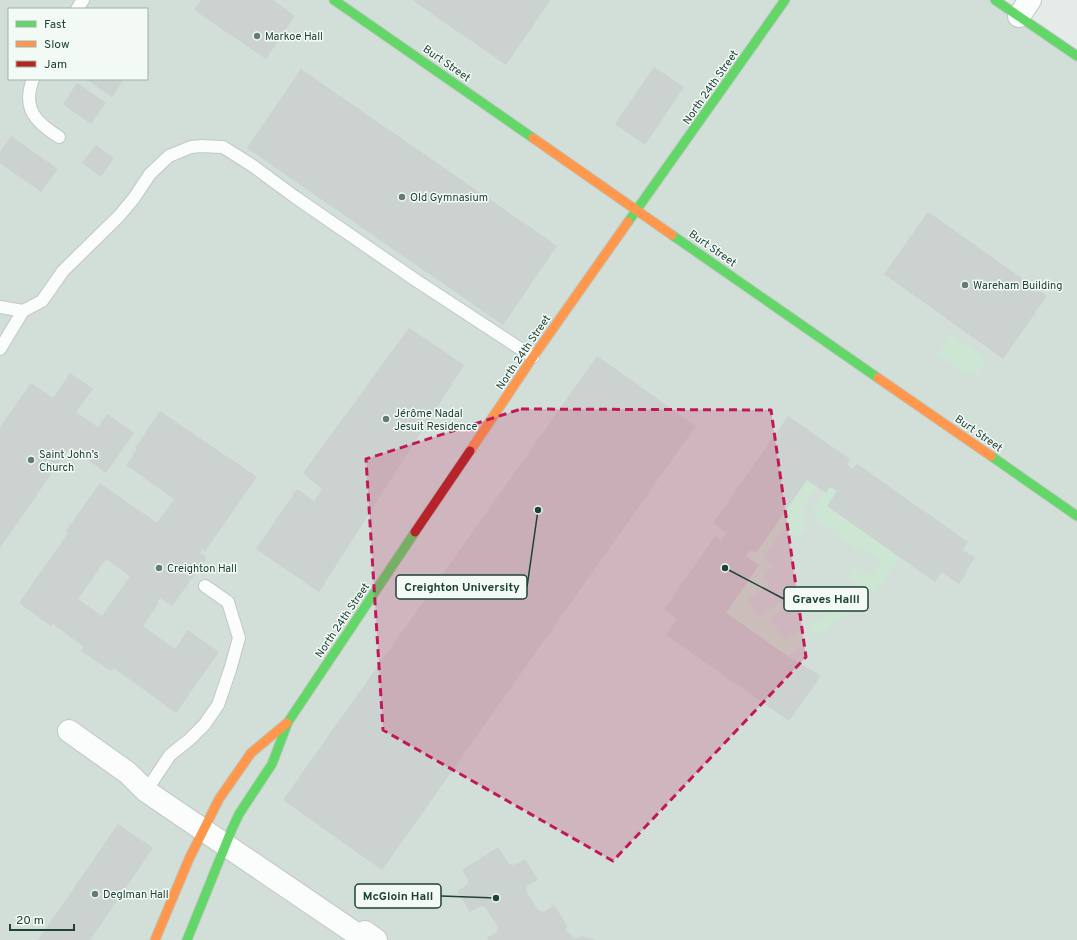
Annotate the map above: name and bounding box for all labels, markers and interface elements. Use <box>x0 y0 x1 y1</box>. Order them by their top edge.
legend <box>8 8 148 80</box>
text: Fast <box>44 17 66 33</box>
place label: Markoe Hall <box>265 30 323 44</box>
marker: Markoe Hall <box>252 31 262 41</box>
text: Slow <box>44 37 70 53</box>
street label: Burt Street <box>420 42 473 85</box>
street label: North 24th Street <box>680 48 742 127</box>
text: Jam <box>44 57 67 73</box>
place label: Old Gymnasium <box>410 191 488 205</box>
marker: Old Gymnasium <box>397 192 407 202</box>
street label: Burt Street <box>686 227 739 270</box>
place label: Wareham Building <box>973 279 1063 293</box>
marker: Wareham Building <box>960 280 970 290</box>
street label: North 24th Street <box>494 312 554 393</box>
place label: Jérôme Nadal Jesuit Residence <box>394 407 478 434</box>
street label: Burt Street <box>952 412 1005 455</box>
marker: Jérôme Nadal Jesuit Residence <box>381 414 391 424</box>
place label: Saint John’s Church <box>39 448 99 475</box>
marker: Saint John’s Church <box>26 455 36 465</box>
place label: Creighton Hall <box>167 562 237 576</box>
marker: Creighton Hall <box>154 563 164 573</box>
callout: Creighton University <box>396 575 527 599</box>
street label: North 24th Street <box>313 580 373 661</box>
text: Creighton University <box>404 580 520 596</box>
callout: Graves Halll <box>784 587 868 611</box>
text: Graves Halll <box>792 592 860 608</box>
callout: McGloin Hall <box>355 884 441 908</box>
place label: Deglman Hall <box>103 888 169 902</box>
marker: Deglman Hall <box>90 889 100 899</box>
text: McGloin Hall <box>363 889 433 905</box>
scale bar <box>10 906 74 932</box>
text: 20 m <box>16 913 44 929</box>

